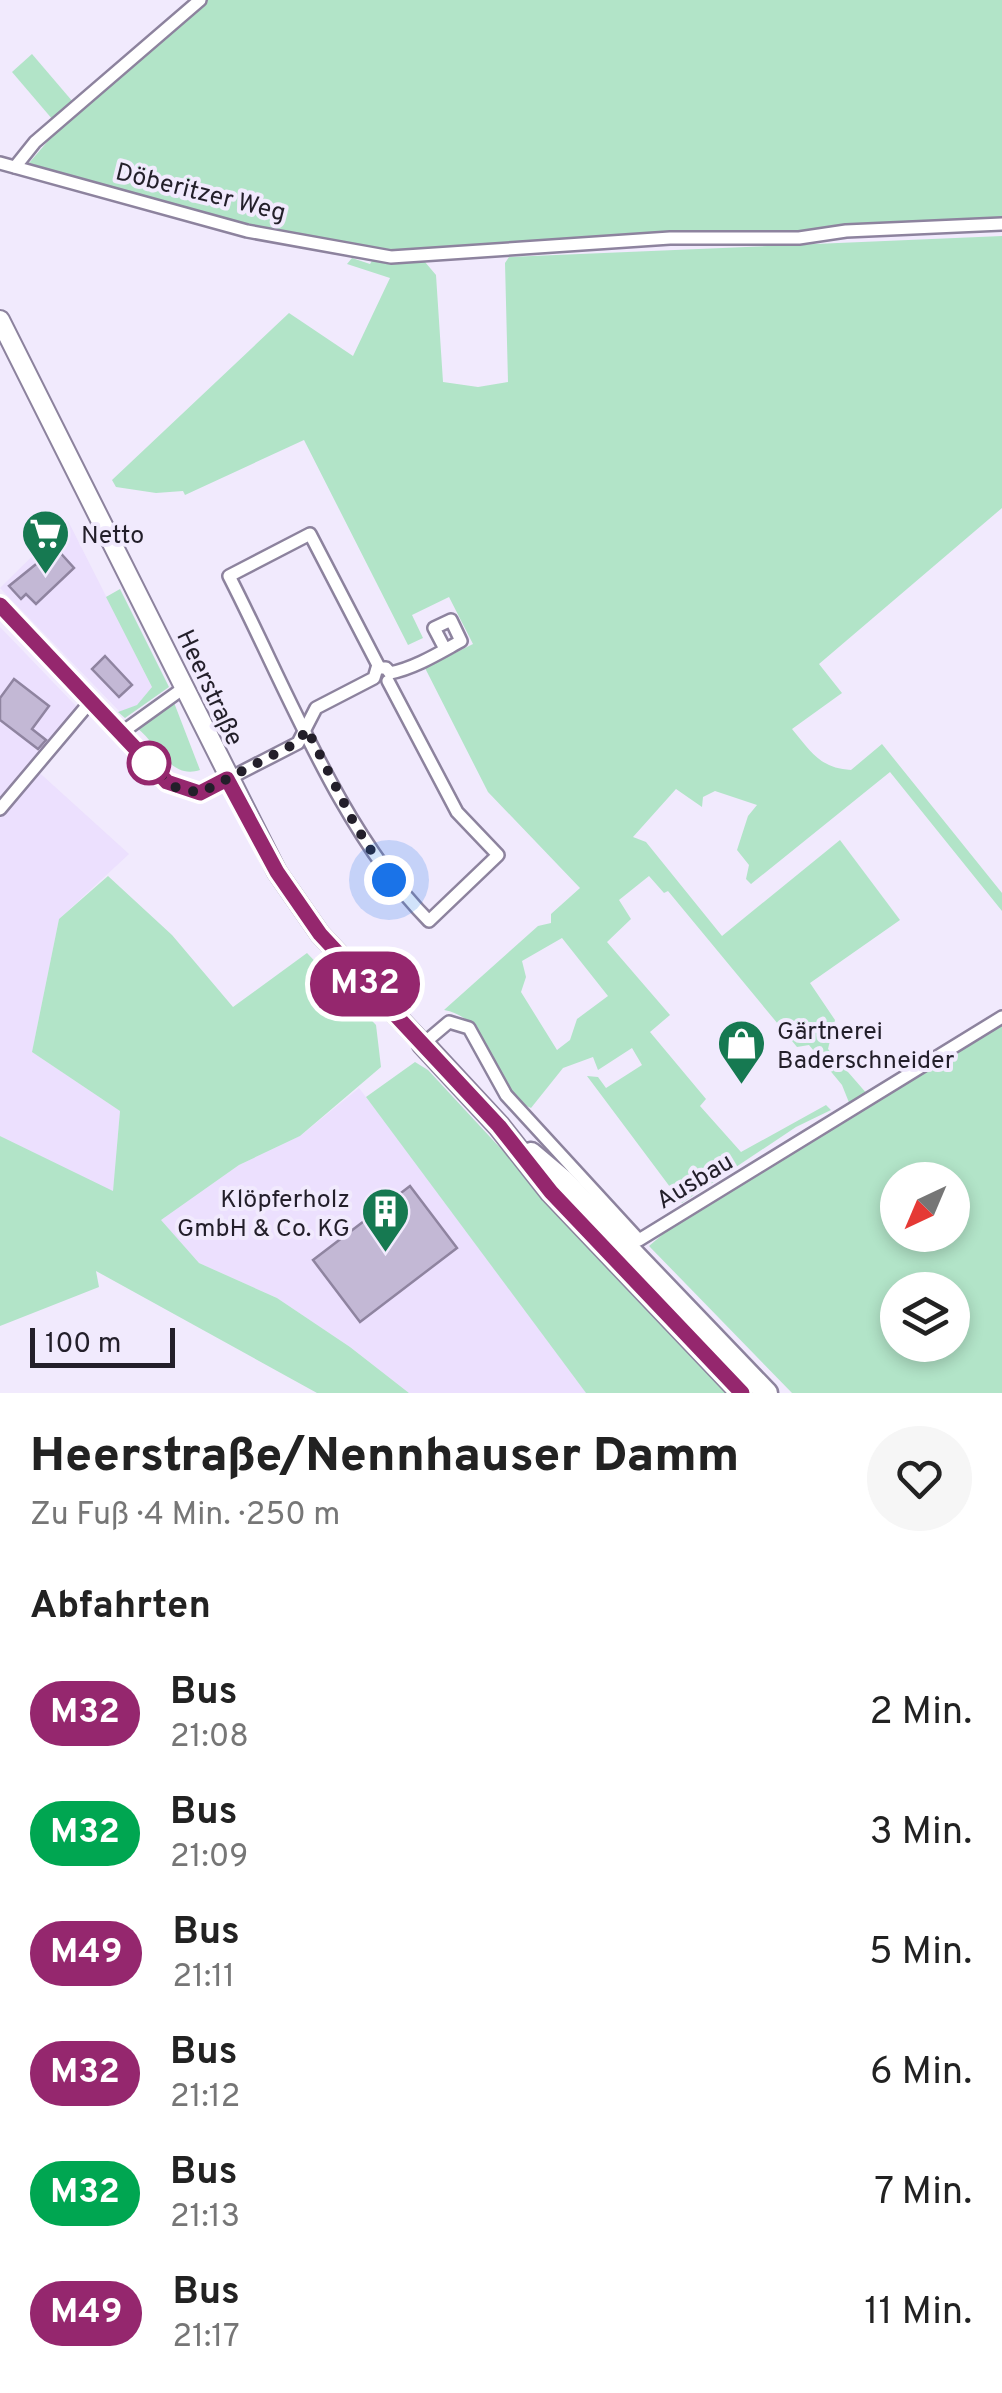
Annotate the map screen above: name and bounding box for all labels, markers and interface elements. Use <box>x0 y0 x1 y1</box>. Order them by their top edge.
street label: Döberitzer Weg <box>112 157 289 231</box>
supermarket icon: Netto <box>20 508 72 576</box>
place label: Netto <box>81 521 144 553</box>
street label: Heerstraße <box>168 625 249 751</box>
unlabelled marker <box>128 742 170 784</box>
your location <box>364 855 414 905</box>
line badge: M32 <box>308 952 422 1016</box>
text: M32 <box>330 962 400 1006</box>
place label: Gärtnerei Baderschneider <box>777 1017 955 1078</box>
shop icon: Gärtnerei Baderschneider <box>716 1018 768 1086</box>
street label: Ausbau <box>651 1147 740 1218</box>
north arrow <box>880 1162 970 1252</box>
map controls <box>880 1162 970 1362</box>
place label: Klöpferholz GmbH & Co. KG <box>177 1185 350 1246</box>
building icon: Klöpferholz GmbH & Co. KG <box>359 1186 411 1254</box>
button: layers <box>880 1272 970 1362</box>
scale bar <box>30 1323 175 1368</box>
text: 100 m <box>45 1327 121 1363</box>
button: heart <box>867 1426 972 1531</box>
text: Heerstraße/Nennhauser Damm <box>30 1428 739 1488</box>
text: Zu Fuß · 4 Min. · 250 m <box>30 1496 340 1536</box>
text: Abfahrten <box>30 1583 211 1632</box>
text: Bus <box>170 1669 237 1718</box>
text: 2 Min. <box>869 1689 972 1738</box>
text: M32 <box>50 1691 120 1735</box>
text: 21:08 <box>170 1718 249 1758</box>
text: Bus <box>170 1789 237 1838</box>
text: 3 Min. <box>870 1809 972 1858</box>
text: M32 <box>50 1811 120 1855</box>
text: 21:09 <box>170 1838 248 1878</box>
text: Bus <box>172 1909 240 1958</box>
text: 5 Min. <box>869 1929 972 1978</box>
text: M49 <box>50 1931 122 1975</box>
text: 21:11 <box>172 1958 235 1998</box>
text: Bus <box>170 2029 237 2078</box>
text: 6 Min. <box>870 2049 972 2098</box>
text: M32 <box>50 2051 120 2095</box>
text: 21:12 <box>170 2078 240 2118</box>
text: Bus <box>170 2149 237 2198</box>
text: 7 Min. <box>874 2169 972 2218</box>
text: M32 <box>50 2171 120 2215</box>
text: 21:13 <box>170 2198 240 2238</box>
text: Bus <box>172 2269 240 2318</box>
text: 11 Min. <box>864 2289 972 2338</box>
text: M49 <box>50 2291 122 2335</box>
text: 21:17 <box>172 2318 240 2358</box>

